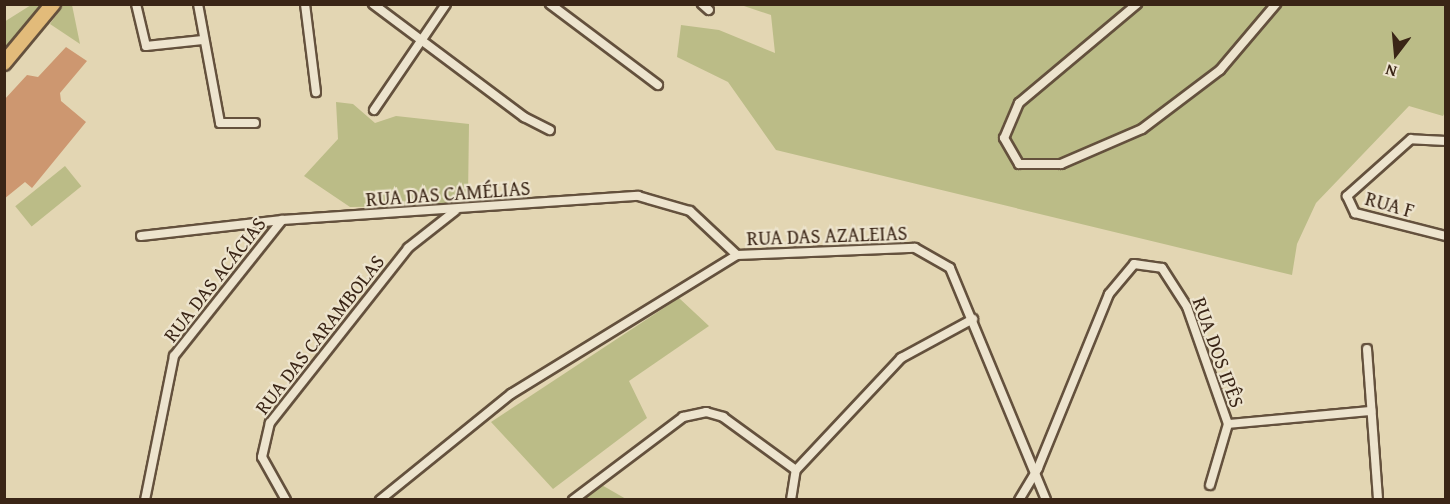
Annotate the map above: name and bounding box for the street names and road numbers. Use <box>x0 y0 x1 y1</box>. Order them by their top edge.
street label: RUA DAS CAMÉLIAS <box>365 175 531 211</box>
street label: RUA F <box>1363 186 1417 222</box>
street label: RUA DAS ACÁCIAS <box>158 212 270 346</box>
street label: RUA DAS AZALEIAS <box>746 220 908 250</box>
street label: RUA DAS CARAMBOLAS <box>249 250 389 418</box>
street label: RUA DOS IPÊS <box>1188 294 1250 410</box>

